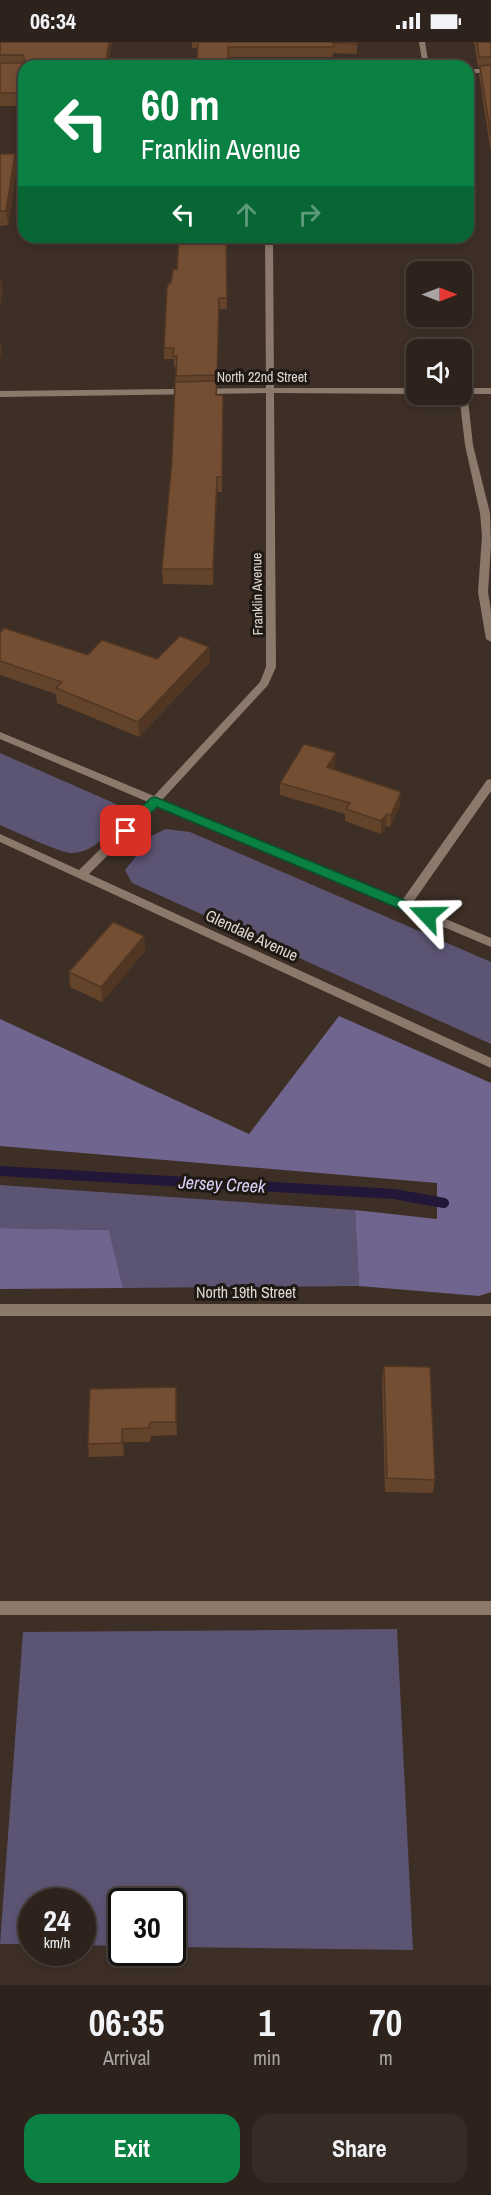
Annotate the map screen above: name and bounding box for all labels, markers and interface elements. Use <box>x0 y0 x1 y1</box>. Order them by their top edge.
text: 06:34 <box>30 6 76 36</box>
text: 60 m <box>141 77 220 133</box>
icon: left <box>42 84 120 162</box>
text: Franklin Avenue <box>141 131 301 167</box>
icon: left <box>167 198 200 231</box>
icon: ahead <box>230 198 263 231</box>
icon: right <box>293 198 326 231</box>
north arrow <box>406 261 472 327</box>
map controls <box>406 261 472 405</box>
button: sound <box>406 339 472 405</box>
street label: North 22nd Street <box>217 368 307 386</box>
street label: Franklin Avenue <box>247 552 267 636</box>
pin <box>100 805 151 856</box>
icon: arrive <box>109 814 142 847</box>
position arrow <box>395 883 459 947</box>
street label: Glendale Avenue <box>202 904 302 966</box>
water label: Jersey Creek <box>177 1169 267 1199</box>
street label: North 19th Street <box>196 1281 296 1303</box>
speed limit sign: 30 <box>108 1888 186 1966</box>
text: 24 <box>43 1900 71 1940</box>
text: km/h <box>44 1932 70 1953</box>
text: 06:35 <box>89 1999 164 2047</box>
text: 1 <box>259 1999 275 2047</box>
text: 70 <box>369 1999 402 2047</box>
text: Arrival <box>103 2044 150 2071</box>
text: min <box>253 2044 281 2071</box>
text: m <box>379 2044 393 2071</box>
button: Exit <box>24 2114 240 2183</box>
button: Share <box>252 2114 467 2183</box>

